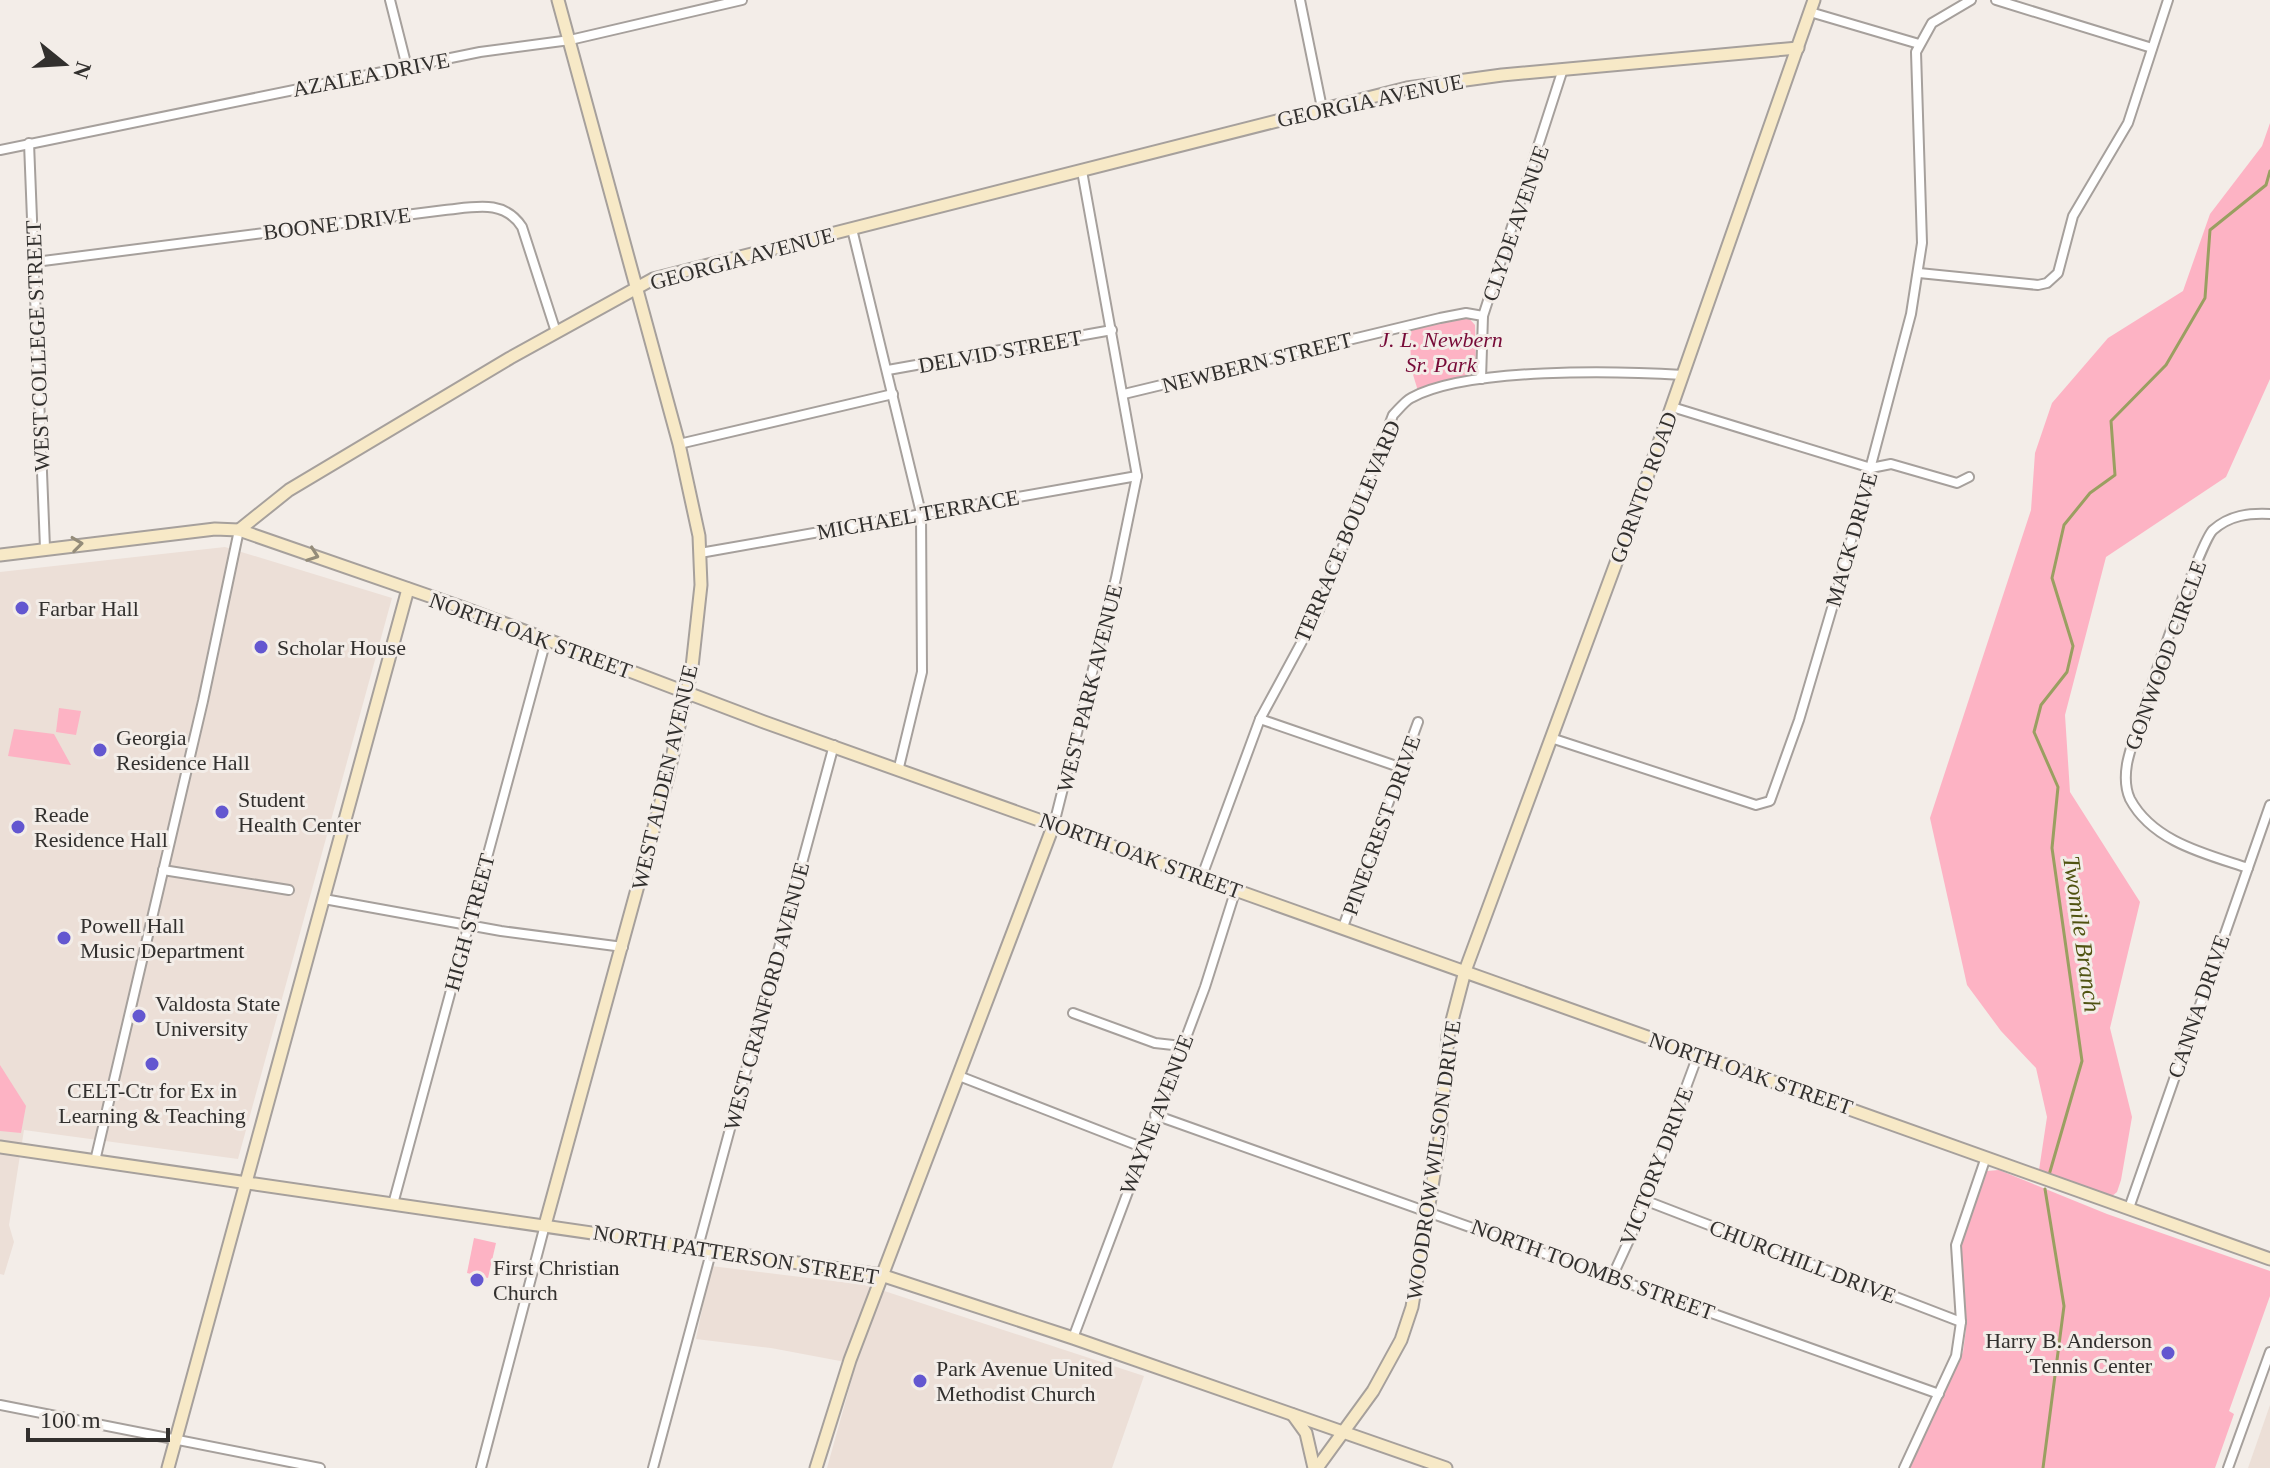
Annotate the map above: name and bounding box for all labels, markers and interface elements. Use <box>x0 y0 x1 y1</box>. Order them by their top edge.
north arrow <box>24 24 104 104</box>
street label: AZALEA DRIVE <box>290 47 452 102</box>
text: N <box>68 59 97 82</box>
street label: GEORGIA AVENUE <box>1275 69 1465 132</box>
street label: CLYDE AVENUE <box>1477 142 1554 304</box>
street label: BOONE DRIVE <box>262 202 412 245</box>
street label: WEST COLLEGE STREET <box>21 219 54 472</box>
street label: GEORGIA AVENUE <box>647 222 837 295</box>
street label: DELVID STREET <box>916 325 1085 378</box>
street label: NEWBERN STREET <box>1160 327 1355 398</box>
park label: J. L. Newbern Sr. Park <box>1379 327 1503 377</box>
street label: GORNTO ROAD <box>1605 408 1682 566</box>
street label: TERRACE BOULEVARD <box>1289 417 1406 646</box>
street label: MACK DRIVE <box>1820 469 1883 609</box>
street label: MICHAEL TERRACE <box>815 484 1021 545</box>
one-way arrow <box>70 536 84 553</box>
one-way arrow <box>305 546 319 562</box>
street label: GONWOOD CIRCLE <box>2120 557 2211 753</box>
street label: WEST PARK AVENUE <box>1052 582 1127 795</box>
street label: NORTH OAK STREET <box>426 587 636 684</box>
place label: Farbar Hall <box>38 596 139 621</box>
marker: Farbar Hall <box>13 599 31 617</box>
place label: Scholar House <box>277 635 406 660</box>
marker: Scholar House <box>252 638 270 656</box>
street label: WEST ALDEN AVENUE <box>626 662 703 892</box>
place label: Georgia Residence Hall <box>116 725 250 775</box>
street label: PINECREST DRIVE <box>1337 732 1426 919</box>
marker: Georgia Residence Hall <box>91 741 109 759</box>
place label: Student Health Center <box>238 787 361 837</box>
place label: Reade Residence Hall <box>34 802 168 852</box>
marker: Student Health Center <box>213 803 231 821</box>
street label: NORTH OAK STREET <box>1036 807 1246 904</box>
marker: Reade Residence Hall <box>9 818 27 836</box>
street label: HIGH STREET <box>439 850 500 994</box>
water label: Twomile Branch <box>2058 854 2106 1014</box>
street label: WEST CRANFORD AVENUE <box>719 859 814 1133</box>
place label: Powell Hall Music Department <box>80 913 244 963</box>
marker: Powell Hall Music Department <box>55 929 73 947</box>
street label: CANNA DRIVE <box>2162 931 2235 1081</box>
place label: Valdosta State University <box>155 991 280 1041</box>
marker: Valdosta State University <box>130 1007 148 1025</box>
street label: WOODROW WILSON DRIVE <box>1401 1018 1466 1302</box>
street label: NORTH OAK STREET <box>1646 1027 1857 1120</box>
street label: WAYNE AVENUE <box>1114 1031 1198 1198</box>
marker: CELT-Ctr for Ex in Learning & Teaching <box>143 1055 161 1073</box>
place label: CELT-Ctr for Ex in Learning & Teaching <box>58 1078 246 1128</box>
street label: VICTORY DRIVE <box>1615 1083 1698 1249</box>
street label: NORTH TOOMBS STREET <box>1468 1214 1718 1325</box>
street label: CHURCHILL DRIVE <box>1706 1214 1900 1309</box>
street label: NORTH PATTERSON STREET <box>591 1220 881 1290</box>
place label: First Christian Church <box>493 1255 620 1305</box>
marker: First Christian Church <box>468 1271 486 1289</box>
place label: Harry B. Anderson Tennis Center <box>1985 1328 2153 1378</box>
marker: Harry B. Anderson Tennis Center <box>2159 1344 2177 1362</box>
place label: Park Avenue United Methodist Church <box>936 1356 1113 1406</box>
marker: Park Avenue United Methodist Church <box>911 1372 929 1390</box>
scale bar <box>28 1392 168 1442</box>
text: 100 m <box>40 1407 101 1433</box>

